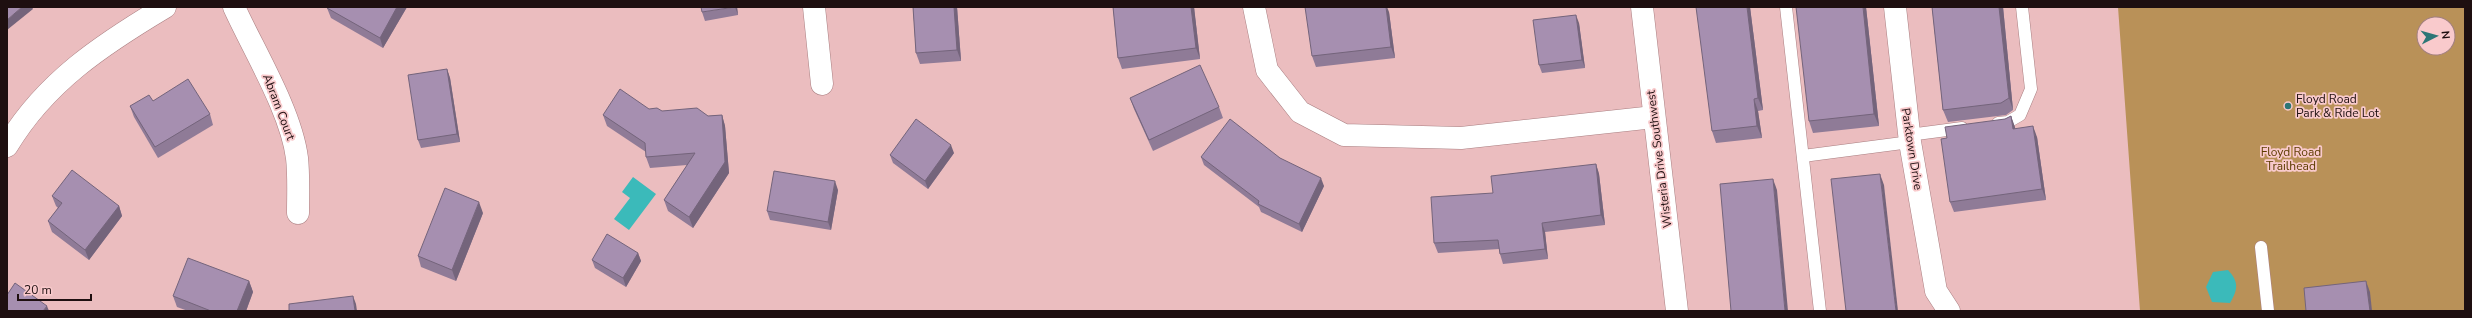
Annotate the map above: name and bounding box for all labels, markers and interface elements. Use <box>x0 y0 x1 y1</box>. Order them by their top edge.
north arrow <box>2416 16 2456 56</box>
text: N <box>2438 30 2453 40</box>
street label: Abram Court <box>259 72 299 143</box>
street label: Wisteria Drive Southwest <box>1643 89 1675 229</box>
place label: Floyd Road Park & Ride Lot <box>2296 91 2380 121</box>
marker: Floyd Road Park & Ride Lot <box>2283 101 2293 111</box>
street label: Parktown Drive <box>1898 107 1926 191</box>
park label: Floyd Road Trailhead <box>2261 144 2321 174</box>
scale bar <box>18 276 91 302</box>
text: 20 m <box>24 282 52 298</box>

